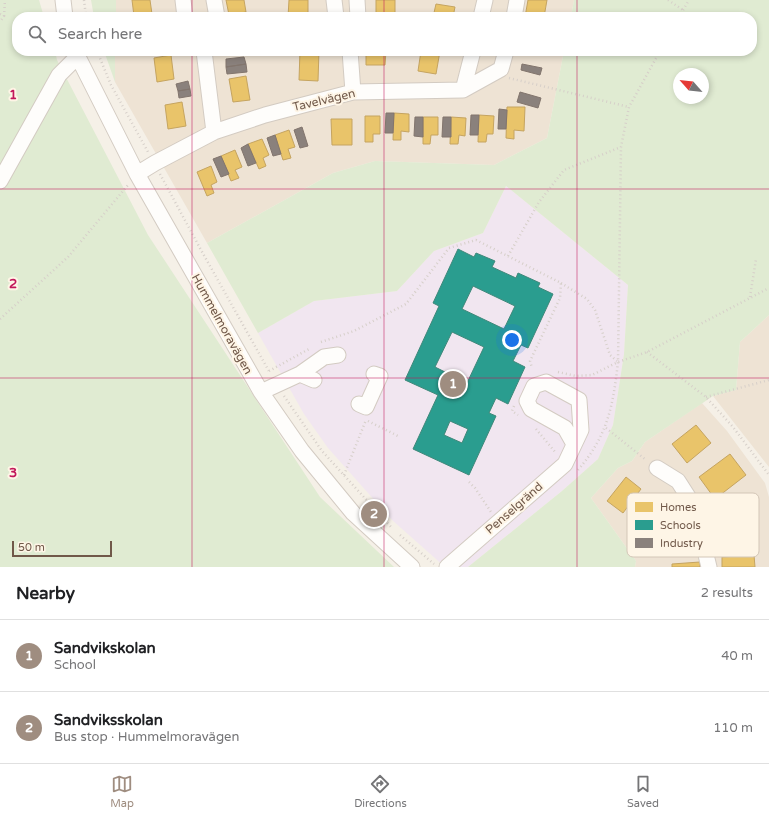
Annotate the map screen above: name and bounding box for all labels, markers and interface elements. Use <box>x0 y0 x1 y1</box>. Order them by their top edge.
search box <box>12 12 757 56</box>
icon: search <box>26 23 48 45</box>
text: Search here <box>58 25 142 43</box>
north arrow <box>673 68 709 104</box>
street label: Tavelvägen <box>291 86 357 114</box>
text: 1 <box>9 87 17 103</box>
street label: Hummelmoravägen <box>189 272 255 376</box>
text: 2 <box>9 276 17 292</box>
your location <box>502 330 522 350</box>
pin: 1 <box>440 369 466 399</box>
text: 3 <box>9 465 17 481</box>
street label: Penselgränd <box>482 479 546 537</box>
legend <box>627 493 759 557</box>
pin: 2 <box>361 499 387 529</box>
text: Homes <box>660 501 696 514</box>
text: Schools <box>660 519 701 532</box>
text: Industry <box>660 537 703 550</box>
scale bar <box>12 539 112 558</box>
text: 50 m <box>18 541 45 554</box>
text: Nearby <box>16 583 75 604</box>
text: 2 results <box>701 585 753 601</box>
text: Sandvikskolan <box>54 639 156 657</box>
text: 1 <box>25 648 33 664</box>
text: 40 m <box>721 648 753 664</box>
text: School <box>54 657 96 673</box>
text: Sandviksskolan <box>54 711 163 729</box>
text: 2 <box>25 720 33 736</box>
text: 110 m <box>713 720 753 736</box>
text: Bus stop · Hummelmoravägen <box>54 729 239 745</box>
tab: Map <box>110 773 134 810</box>
tab: Directions <box>354 773 407 810</box>
tab: Saved <box>627 773 659 810</box>

